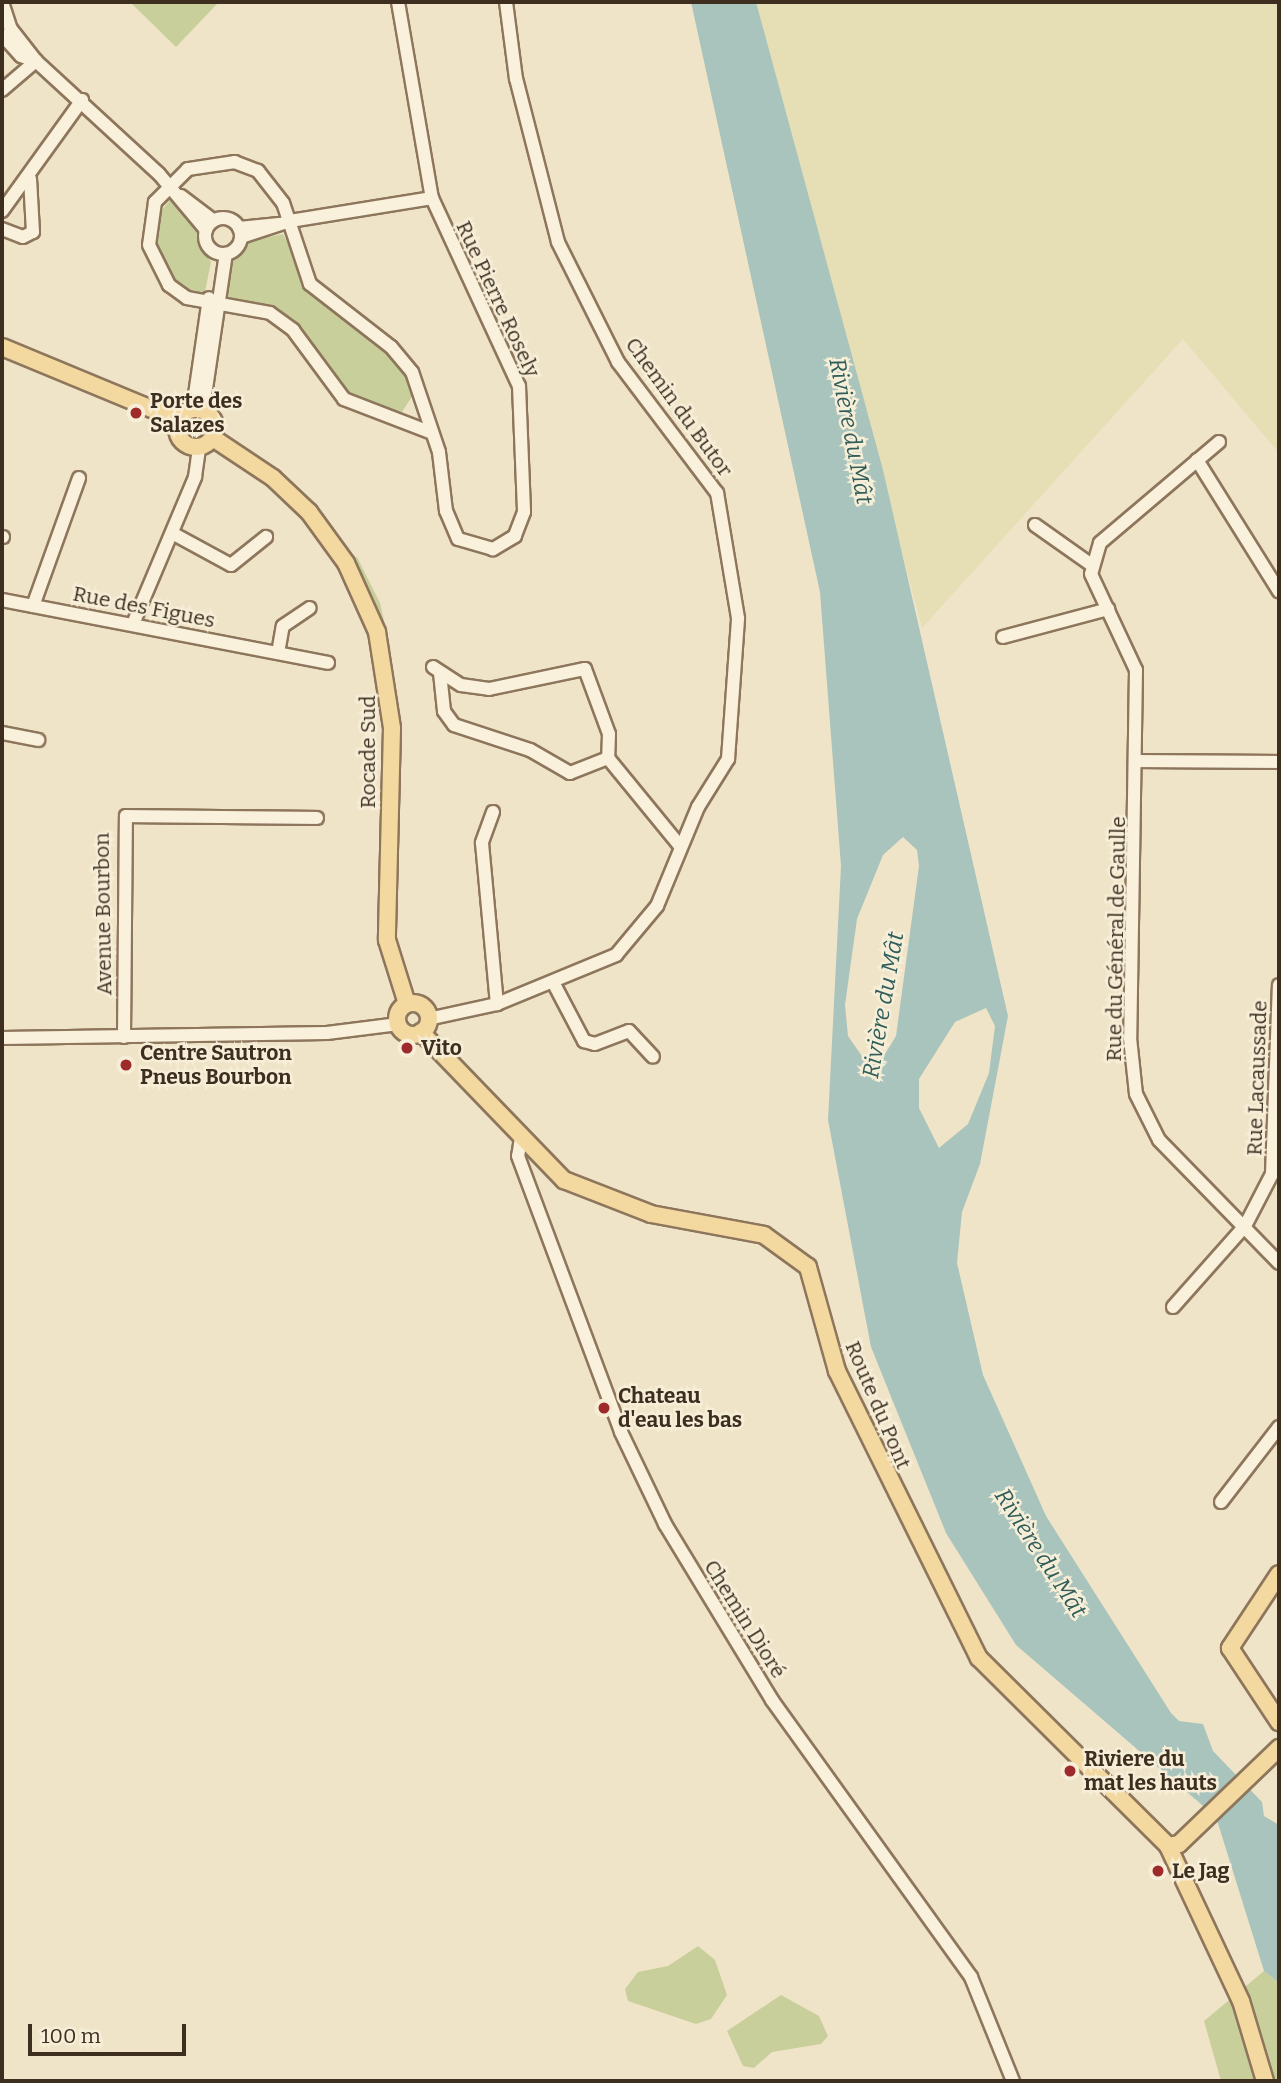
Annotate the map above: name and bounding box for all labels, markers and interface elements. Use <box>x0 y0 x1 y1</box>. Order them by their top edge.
street label: Rue Pierre Rosely <box>451 217 545 381</box>
street label: Chemin du Butor <box>620 333 738 481</box>
water label: Rivière du Mât <box>823 356 879 506</box>
place label: Porte des Salazes <box>150 388 242 438</box>
marker: Porte des Salazes <box>128 405 144 421</box>
street label: Rue des Figues <box>71 581 217 633</box>
street label: Rocade Sud <box>355 695 381 809</box>
street label: Rue du Général de Gaulle <box>1101 816 1131 1062</box>
street label: Avenue Bourbon <box>89 832 117 996</box>
water label: Rivière du Mât <box>857 930 909 1080</box>
street label: Rue Lacaussade <box>1242 1000 1272 1156</box>
place label: Vito <box>421 1035 462 1061</box>
place label: Centre Sautron Pneus Bourbon <box>140 1040 292 1090</box>
marker: Vito <box>399 1040 415 1056</box>
marker: Centre Sautron Pneus Bourbon <box>118 1057 134 1073</box>
street label: Route du Pont <box>840 1337 916 1473</box>
place label: Chateau d'eau les bas <box>618 1383 742 1433</box>
marker: Chateau d'eau les bas <box>596 1400 612 1416</box>
water label: Rivière du Mât <box>989 1483 1093 1623</box>
street label: Chemin Dioré <box>699 1555 791 1683</box>
place label: Riviere du mat les hauts <box>1084 1746 1217 1796</box>
marker: Riviere du mat les hauts <box>1062 1763 1078 1779</box>
place label: Le Jag <box>1172 1858 1230 1884</box>
marker: Le Jag <box>1150 1863 1166 1879</box>
scale bar <box>32 2010 189 2054</box>
text: 100 m <box>41 2023 101 2049</box>

